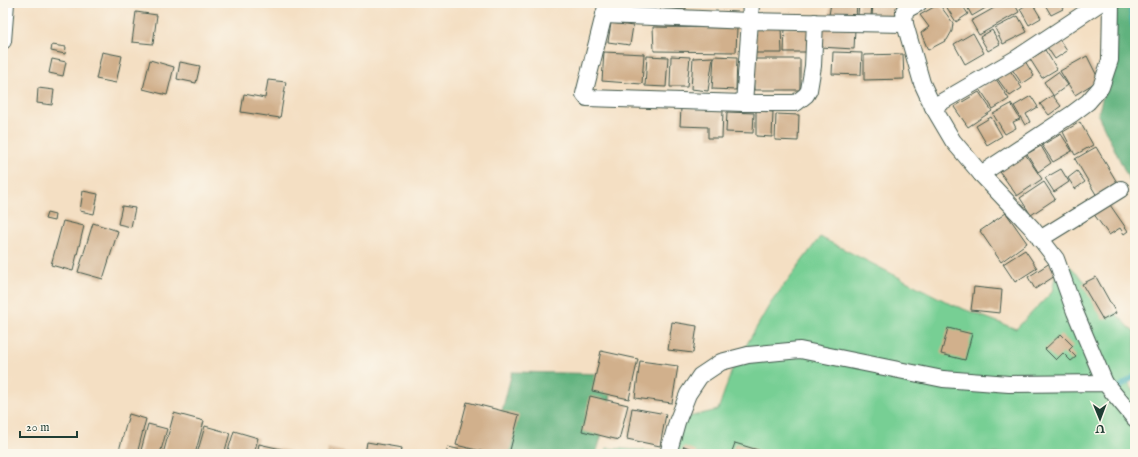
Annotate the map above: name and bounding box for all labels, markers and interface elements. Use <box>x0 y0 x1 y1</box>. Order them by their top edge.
north arrow <box>1080 399 1120 439</box>
scale bar <box>20 413 77 439</box>
text: 20 m <box>26 420 49 435</box>
text: U <box>1095 421 1106 435</box>

